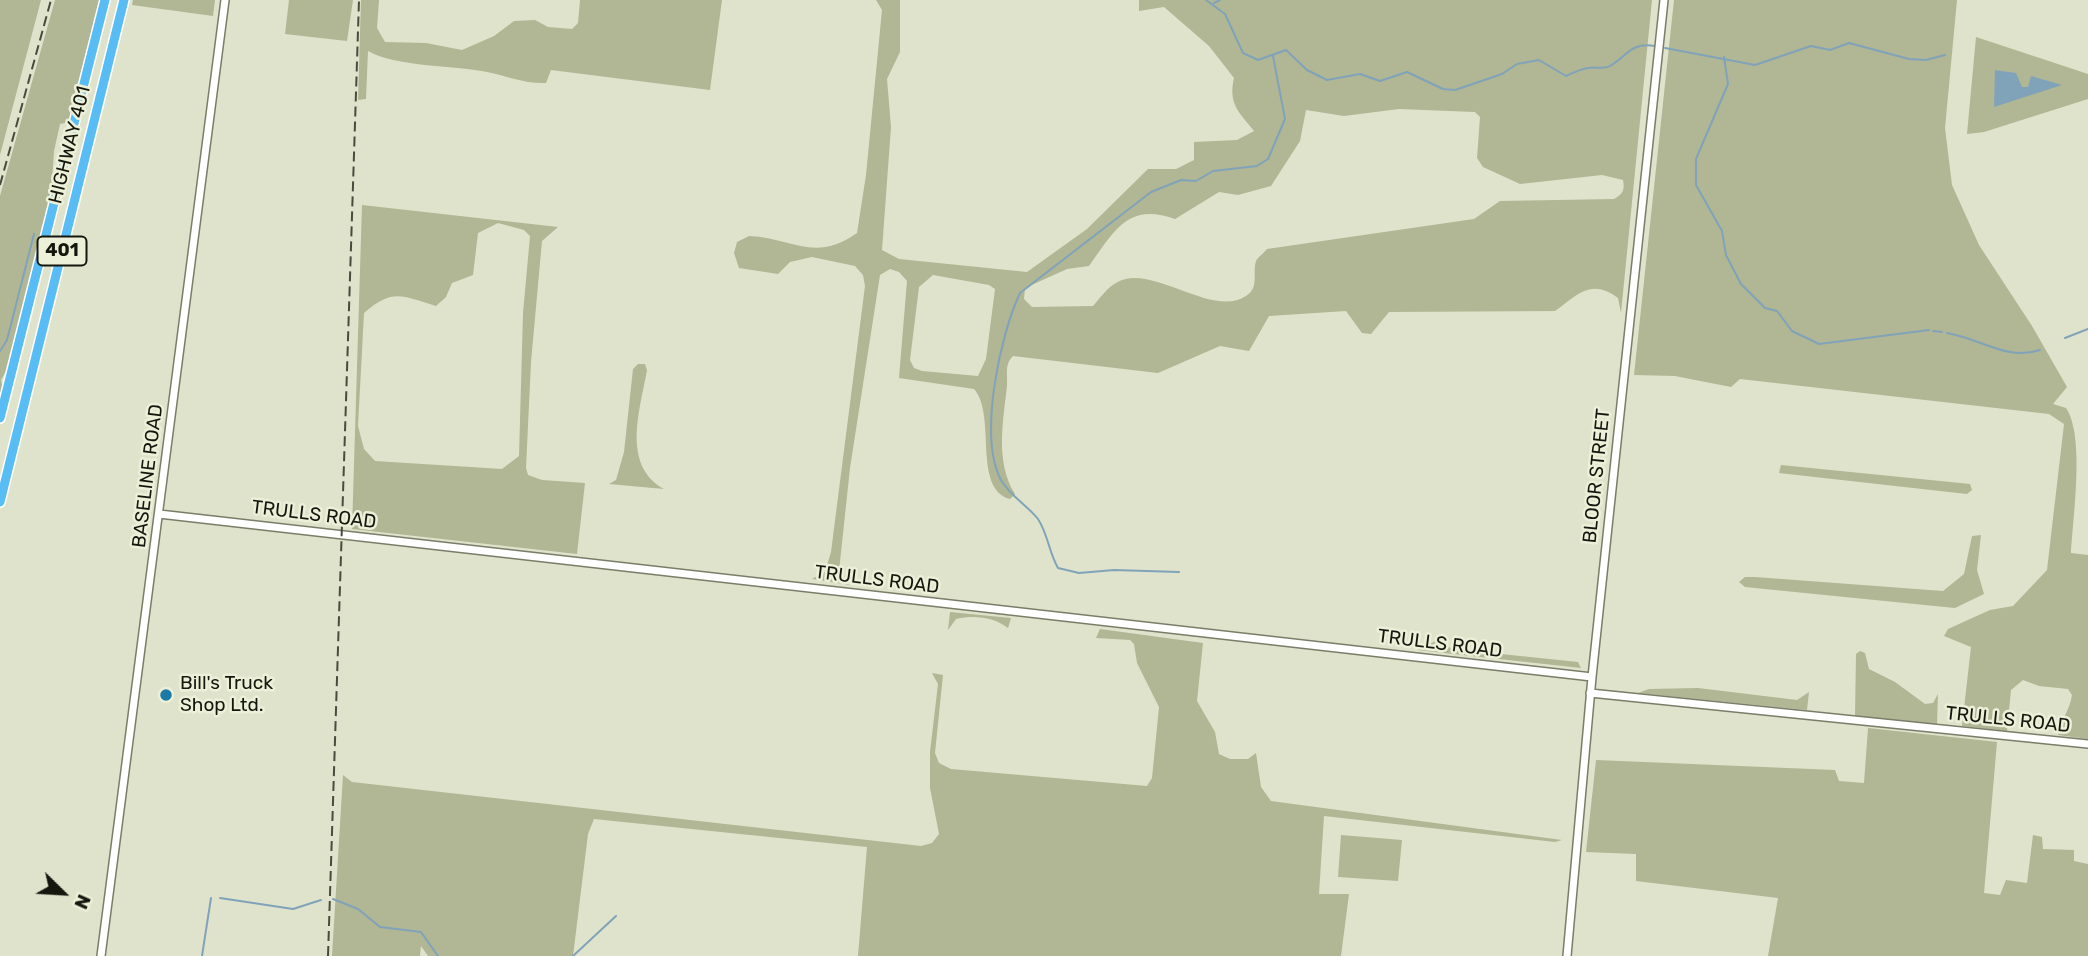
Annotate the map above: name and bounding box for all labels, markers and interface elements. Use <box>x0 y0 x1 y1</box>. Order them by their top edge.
street label: HIGHWAY 401 <box>44 84 96 206</box>
road number: 401 <box>38 236 86 265</box>
street label: BASELINE ROAD <box>128 403 168 549</box>
street label: BLOOR STREET <box>1579 408 1615 544</box>
street label: TRULLS ROAD <box>250 496 378 534</box>
street label: TRULLS ROAD <box>813 561 941 599</box>
street label: TRULLS ROAD <box>1376 625 1504 663</box>
place label: Bill's Truck Shop Ltd. <box>180 673 273 717</box>
marker: Bill's Truck Shop Ltd. <box>158 687 174 703</box>
street label: TRULLS ROAD <box>1944 702 2072 738</box>
north arrow <box>28 858 98 928</box>
text: N <box>69 891 96 913</box>

